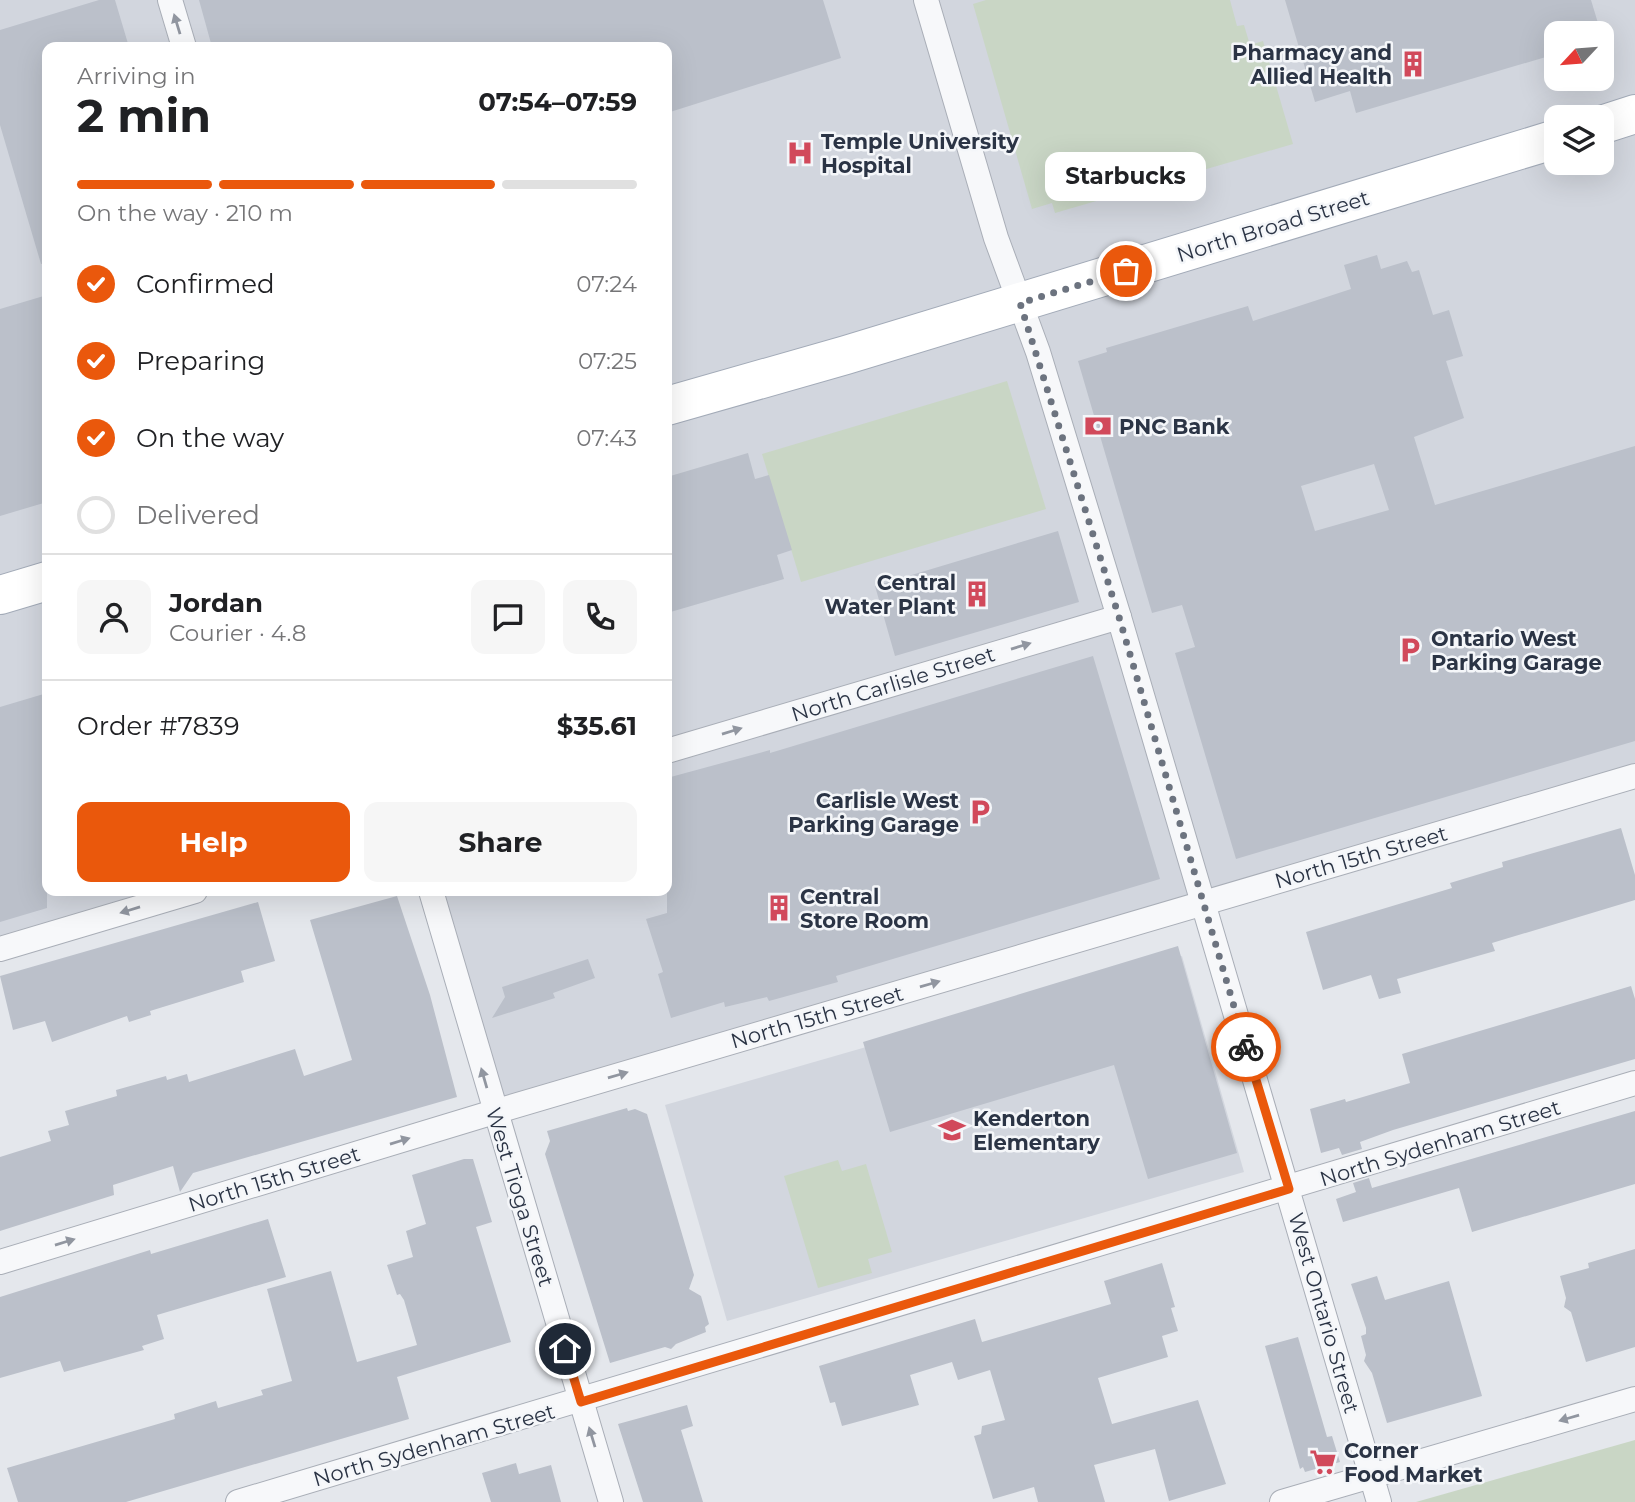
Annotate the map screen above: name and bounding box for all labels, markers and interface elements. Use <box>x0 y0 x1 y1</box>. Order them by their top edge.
one-way arrow <box>171 13 181 34</box>
north arrow <box>1544 21 1614 91</box>
map controls <box>1544 21 1614 175</box>
place label: Pharmacy and Allied Health <box>1232 40 1392 89</box>
building icon: Pharmacy and Allied Health <box>1398 49 1428 79</box>
text: Arriving in <box>77 62 196 90</box>
text: 07:54–07:59 <box>478 86 637 118</box>
text: 2 min <box>77 87 211 144</box>
button: layers <box>1544 105 1614 175</box>
place label: Temple University Hospital <box>821 129 1019 178</box>
hospital icon: Temple University Hospital <box>785 138 815 168</box>
callout: Starbucks <box>1046 152 1206 201</box>
text: Starbucks <box>1065 162 1186 190</box>
street label: North Broad Street <box>1174 185 1372 267</box>
text: On the way · 210 m <box>77 199 293 227</box>
pin <box>1096 241 1156 301</box>
icon: bag <box>1107 252 1145 290</box>
icon: check <box>77 265 115 303</box>
text: Confirmed <box>136 268 275 300</box>
text: 07:24 <box>576 270 637 298</box>
icon: check <box>77 342 115 380</box>
text: Preparing <box>136 345 265 377</box>
text: 07:25 <box>578 347 637 375</box>
bank icon: PNC Bank <box>1083 411 1113 441</box>
place label: PNC Bank <box>1119 414 1230 439</box>
icon: check <box>77 419 115 457</box>
text: On the way <box>136 422 284 454</box>
text: 07:43 <box>576 424 637 452</box>
text: Delivered <box>136 499 260 531</box>
place label: Central Water Plant <box>824 570 956 619</box>
building icon: Central Water Plant <box>962 579 992 609</box>
button: person <box>77 580 151 654</box>
button: chat <box>471 580 545 654</box>
button: phone <box>563 580 637 654</box>
text: Jordan <box>169 587 263 619</box>
text: Courier · 4.8 <box>169 619 306 647</box>
place label: Ontario West Parking Garage <box>1431 626 1602 675</box>
parking icon: Ontario West Parking Garage <box>1395 635 1425 665</box>
one-way arrow <box>1010 640 1031 650</box>
street label: North Carlisle Street <box>788 641 998 727</box>
text: Order #7839 <box>77 710 240 742</box>
text: $35.61 <box>557 710 637 742</box>
one-way arrow <box>722 726 743 736</box>
place label: Carlisle West Parking Garage <box>788 788 959 837</box>
parking icon: Carlisle West Parking Garage <box>965 797 995 827</box>
button: Help <box>77 802 350 882</box>
button: Share <box>364 802 637 882</box>
street label: North 15th Street <box>1272 820 1450 894</box>
place label: Central Store Room <box>800 884 929 933</box>
building icon: Central Store Room <box>764 893 794 923</box>
one-way arrow <box>119 906 140 916</box>
one-way arrow <box>920 978 941 988</box>
street label: North 15th Street <box>728 980 906 1054</box>
courier <box>1211 1012 1281 1082</box>
icon: bike <box>1227 1028 1265 1066</box>
one-way arrow <box>479 1067 489 1088</box>
one-way arrow <box>608 1070 629 1080</box>
street label: North Sydenham Street <box>1317 1094 1563 1192</box>
street label: West Tioga Street <box>481 1105 559 1289</box>
place label: Kenderton Elementary <box>973 1106 1100 1155</box>
school or university icon: Kenderton Elementary <box>937 1115 967 1145</box>
one-way arrow <box>390 1135 411 1145</box>
street label: North 15th Street <box>185 1141 363 1217</box>
street label: West Ontario Street <box>1283 1210 1365 1416</box>
one-way arrow <box>55 1237 76 1247</box>
pin <box>535 1319 595 1379</box>
icon: home <box>546 1330 584 1368</box>
street label: North Sydenham Street <box>310 1399 558 1491</box>
one-way arrow <box>1559 1413 1580 1423</box>
one-way arrow <box>586 1426 596 1447</box>
place label: Corner Food Market <box>1344 1438 1483 1487</box>
supermarket icon: Corner Food Market <box>1308 1447 1338 1477</box>

